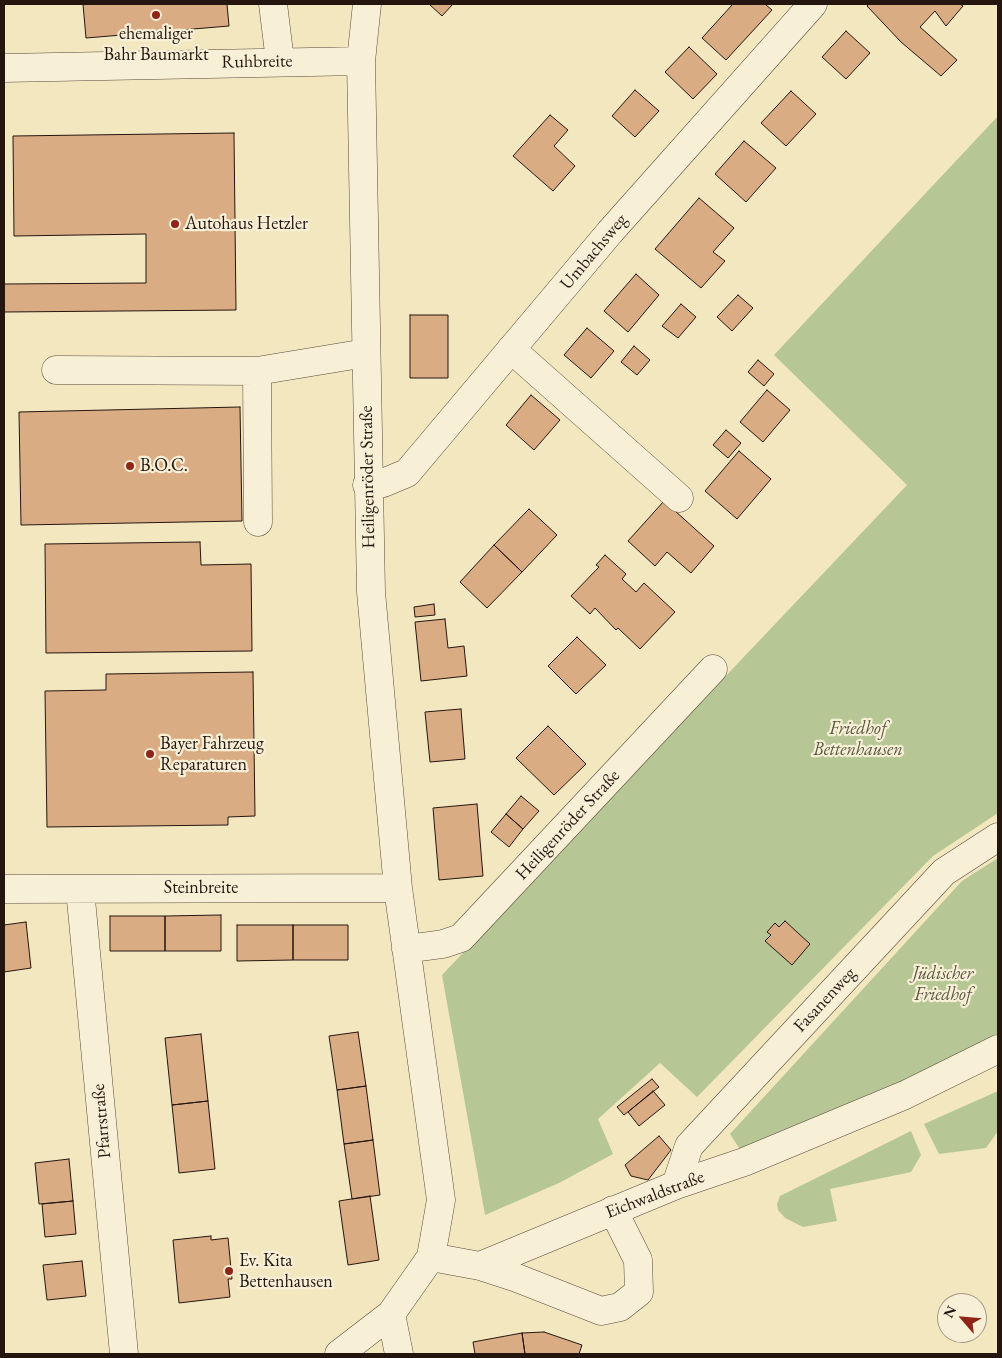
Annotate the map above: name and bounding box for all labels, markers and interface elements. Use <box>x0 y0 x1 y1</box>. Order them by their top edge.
marker: ehemaliger Bahr Baumarkt <box>150 9 162 21</box>
place label: ehemaliger Bahr Baumarkt <box>103 23 209 66</box>
street label: Ruhbreite <box>221 51 293 73</box>
street label: Umbachsweg <box>556 210 632 294</box>
place label: Autohaus Hetzler <box>185 213 308 235</box>
marker: Autohaus Hetzler <box>169 218 181 230</box>
street label: Heiligenröder Straße <box>356 405 380 549</box>
place label: B.O.C. <box>140 455 188 477</box>
marker: B.O.C. <box>124 460 136 472</box>
park label: Friedhof Bettenhausen <box>813 718 903 761</box>
place label: Bayer Fahrzeug Reparaturen <box>160 733 264 776</box>
marker: Bayer Fahrzeug Reparaturen <box>144 748 156 760</box>
street label: Heiligenröder Straße <box>511 765 625 885</box>
street label: Steinbreite <box>164 877 238 899</box>
street label: Fasanenweg <box>789 963 861 1037</box>
park label: Jüdischer Friedhof <box>913 963 973 1006</box>
street label: Pfarrstraße <box>88 1083 116 1159</box>
street label: Eichwaldstraße <box>603 1166 707 1224</box>
place label: Ev. Kita Bettenhausen <box>239 1250 333 1292</box>
marker: Ev. Kita Bettenhausen <box>223 1265 235 1277</box>
north arrow <box>937 1293 987 1343</box>
text: N <box>939 1303 960 1321</box>

